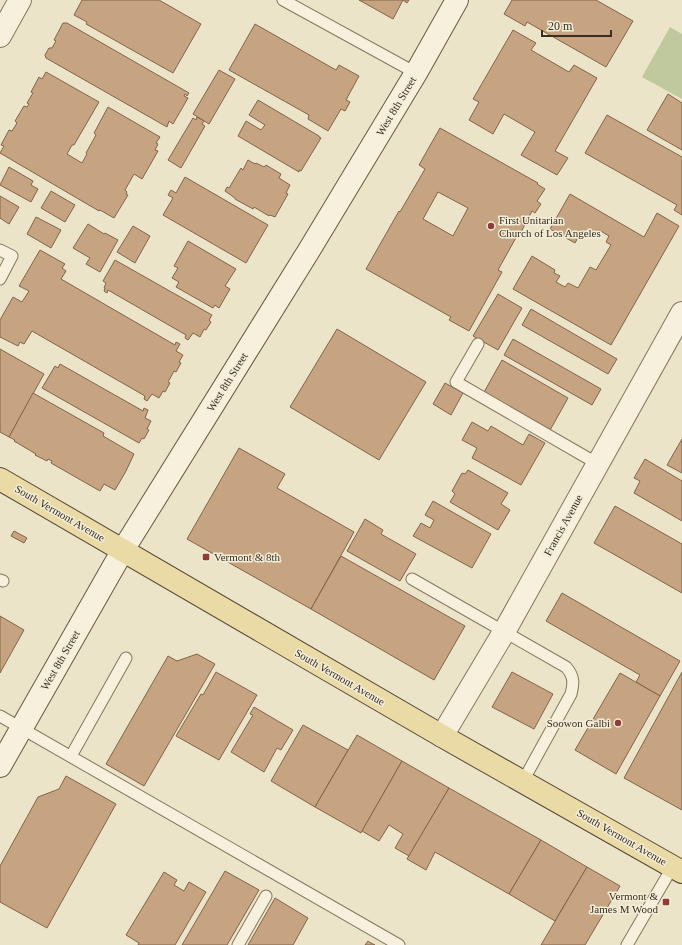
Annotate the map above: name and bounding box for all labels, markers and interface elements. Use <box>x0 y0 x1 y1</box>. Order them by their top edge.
scale bar <box>542 12 611 38</box>
text: 20 m <box>548 19 573 33</box>
street label: West 8th Street <box>374 74 418 138</box>
place label: First Unitarian Church of Los Angeles <box>499 214 601 239</box>
marker: First Unitarian Church of Los Angeles <box>486 221 496 231</box>
street label: West 8th Street <box>204 350 250 414</box>
street label: South Vermont Avenue <box>13 482 107 544</box>
street label: Francis Avenue <box>541 492 585 558</box>
place label: Vermont & 8th <box>214 551 280 563</box>
marker: Vermont & 8th <box>201 552 211 562</box>
street label: West 8th Street <box>38 628 82 692</box>
street label: South Vermont Avenue <box>293 646 387 708</box>
place label: Soowon Galbi <box>547 717 610 729</box>
marker: Soowon Galbi <box>613 718 623 728</box>
street label: South Vermont Avenue <box>575 806 669 868</box>
place label: Vermont & James M Wood <box>590 890 658 915</box>
marker: Vermont & James M Wood <box>661 897 671 907</box>

